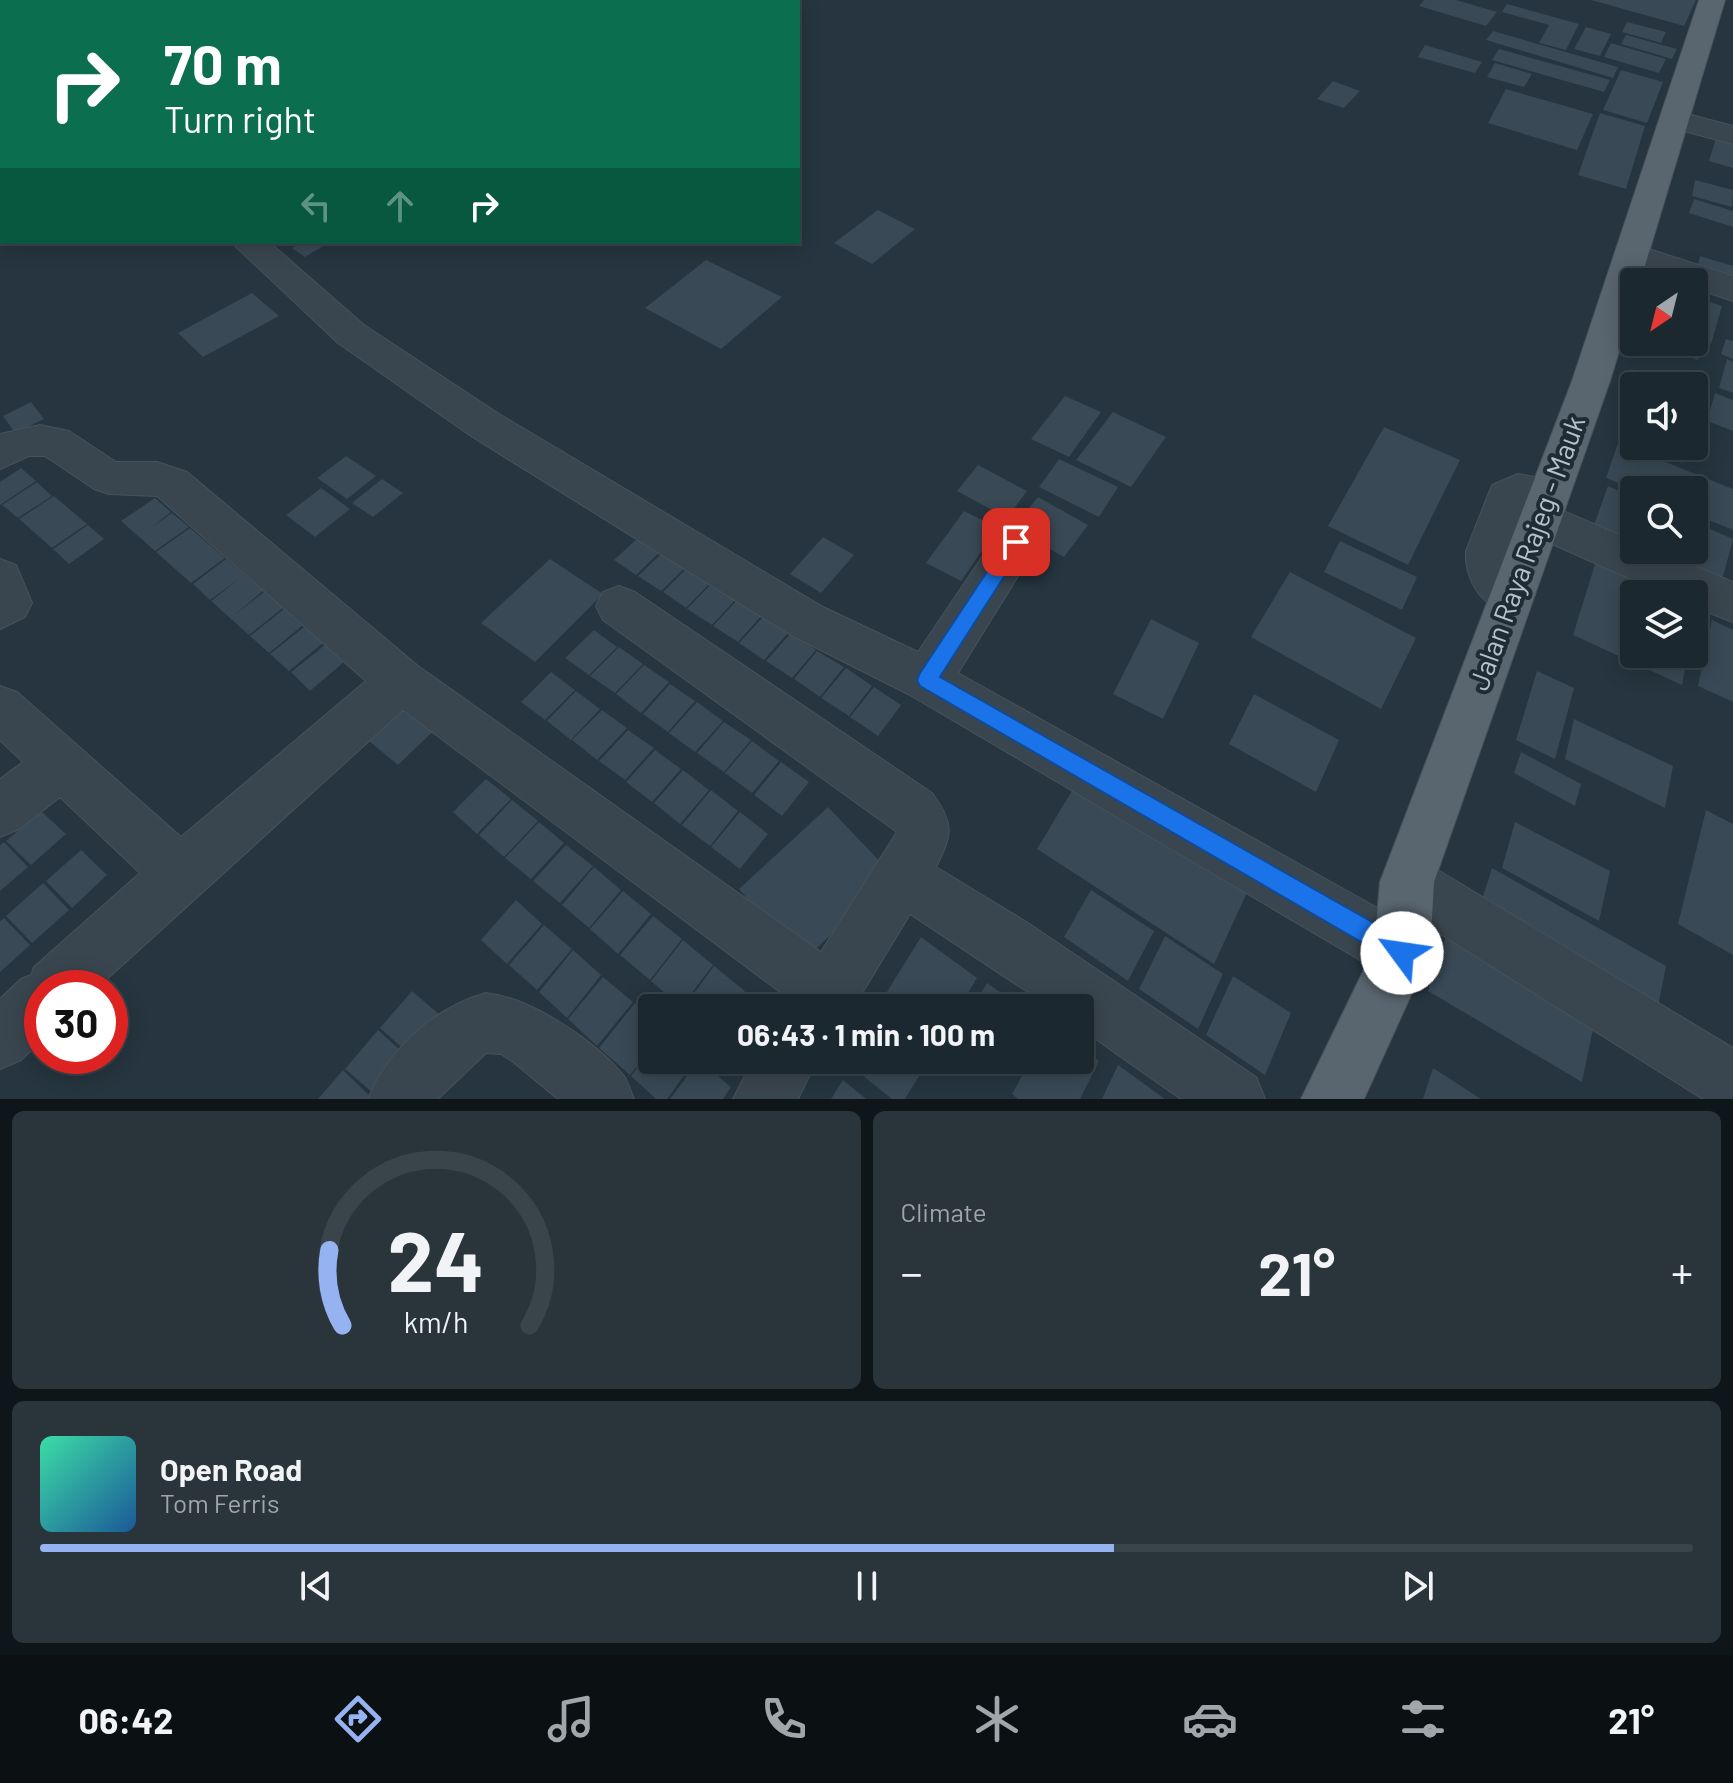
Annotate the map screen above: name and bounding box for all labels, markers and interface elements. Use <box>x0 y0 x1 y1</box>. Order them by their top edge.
text: 70 m <box>164 29 282 96</box>
icon: right <box>32 32 136 136</box>
text: Turn right <box>164 97 316 140</box>
icon: left <box>294 184 338 228</box>
icon: ahead <box>378 184 422 228</box>
icon: right <box>462 184 506 228</box>
north arrow <box>1620 268 1708 356</box>
map controls <box>1620 268 1708 668</box>
button: sound <box>1620 372 1708 460</box>
street label: Jalan Raya Rajeg - Mauk <box>1461 411 1592 694</box>
button: search <box>1620 476 1708 564</box>
pin <box>982 508 1050 576</box>
icon: arrive <box>994 520 1038 564</box>
button: layers <box>1620 580 1708 668</box>
position arrow <box>1360 911 1444 995</box>
speed limit sign: 30 <box>24 970 128 1074</box>
text: 06:43 · 1 min · 100 m <box>737 1016 995 1052</box>
text: Climate <box>901 1196 987 1227</box>
text: 24 <box>388 1209 485 1309</box>
text: 21° <box>1258 1236 1335 1308</box>
text: − <box>901 1245 923 1298</box>
text: + <box>1671 1245 1693 1298</box>
text: km/h <box>404 1304 469 1339</box>
text: Open Road <box>160 1451 302 1487</box>
text: Tom Ferris <box>160 1487 280 1518</box>
icon: previous <box>294 1564 338 1608</box>
icon: pause <box>845 1564 889 1608</box>
icon: next <box>1396 1564 1440 1608</box>
icon: directions <box>330 1691 386 1747</box>
icon: music <box>543 1691 599 1747</box>
icon: phone <box>756 1691 812 1747</box>
icon: climate <box>969 1691 1025 1747</box>
icon: car <box>1182 1691 1238 1747</box>
icon: filters <box>1395 1691 1451 1747</box>
text: 06:42 <box>78 1698 173 1741</box>
text: 21° <box>1608 1698 1654 1741</box>

